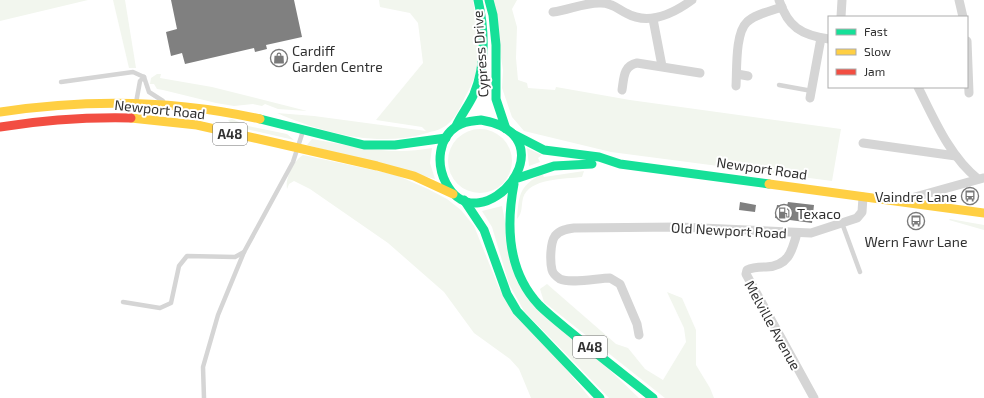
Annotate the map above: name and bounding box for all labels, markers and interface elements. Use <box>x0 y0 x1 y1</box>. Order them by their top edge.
street label: Cypress Drive <box>468 10 492 98</box>
legend <box>828 16 968 88</box>
text: Fast <box>864 24 888 38</box>
place label: Cardiff Garden Centre <box>292 42 383 75</box>
text: Slow <box>864 44 891 58</box>
shop icon: Cardiff Garden Centre <box>269 48 289 68</box>
text: Jam <box>864 64 885 78</box>
street label: Newport Road <box>114 96 206 122</box>
road number: A48 <box>213 123 247 145</box>
street label: Newport Road <box>716 153 808 183</box>
bus stop icon: Vaindre Lane <box>960 186 980 206</box>
place label: Vaindre Lane <box>875 188 957 205</box>
fuel station icon: Texaco <box>774 203 794 223</box>
place label: Texaco <box>797 205 841 222</box>
bus stop icon: Wern Fawr Lane <box>906 211 926 231</box>
street label: Old Newport Road <box>671 218 787 242</box>
place label: Wern Fawr Lane <box>865 233 967 250</box>
street label: Melville Avenue <box>741 277 805 373</box>
road number: A48 <box>573 336 607 358</box>

